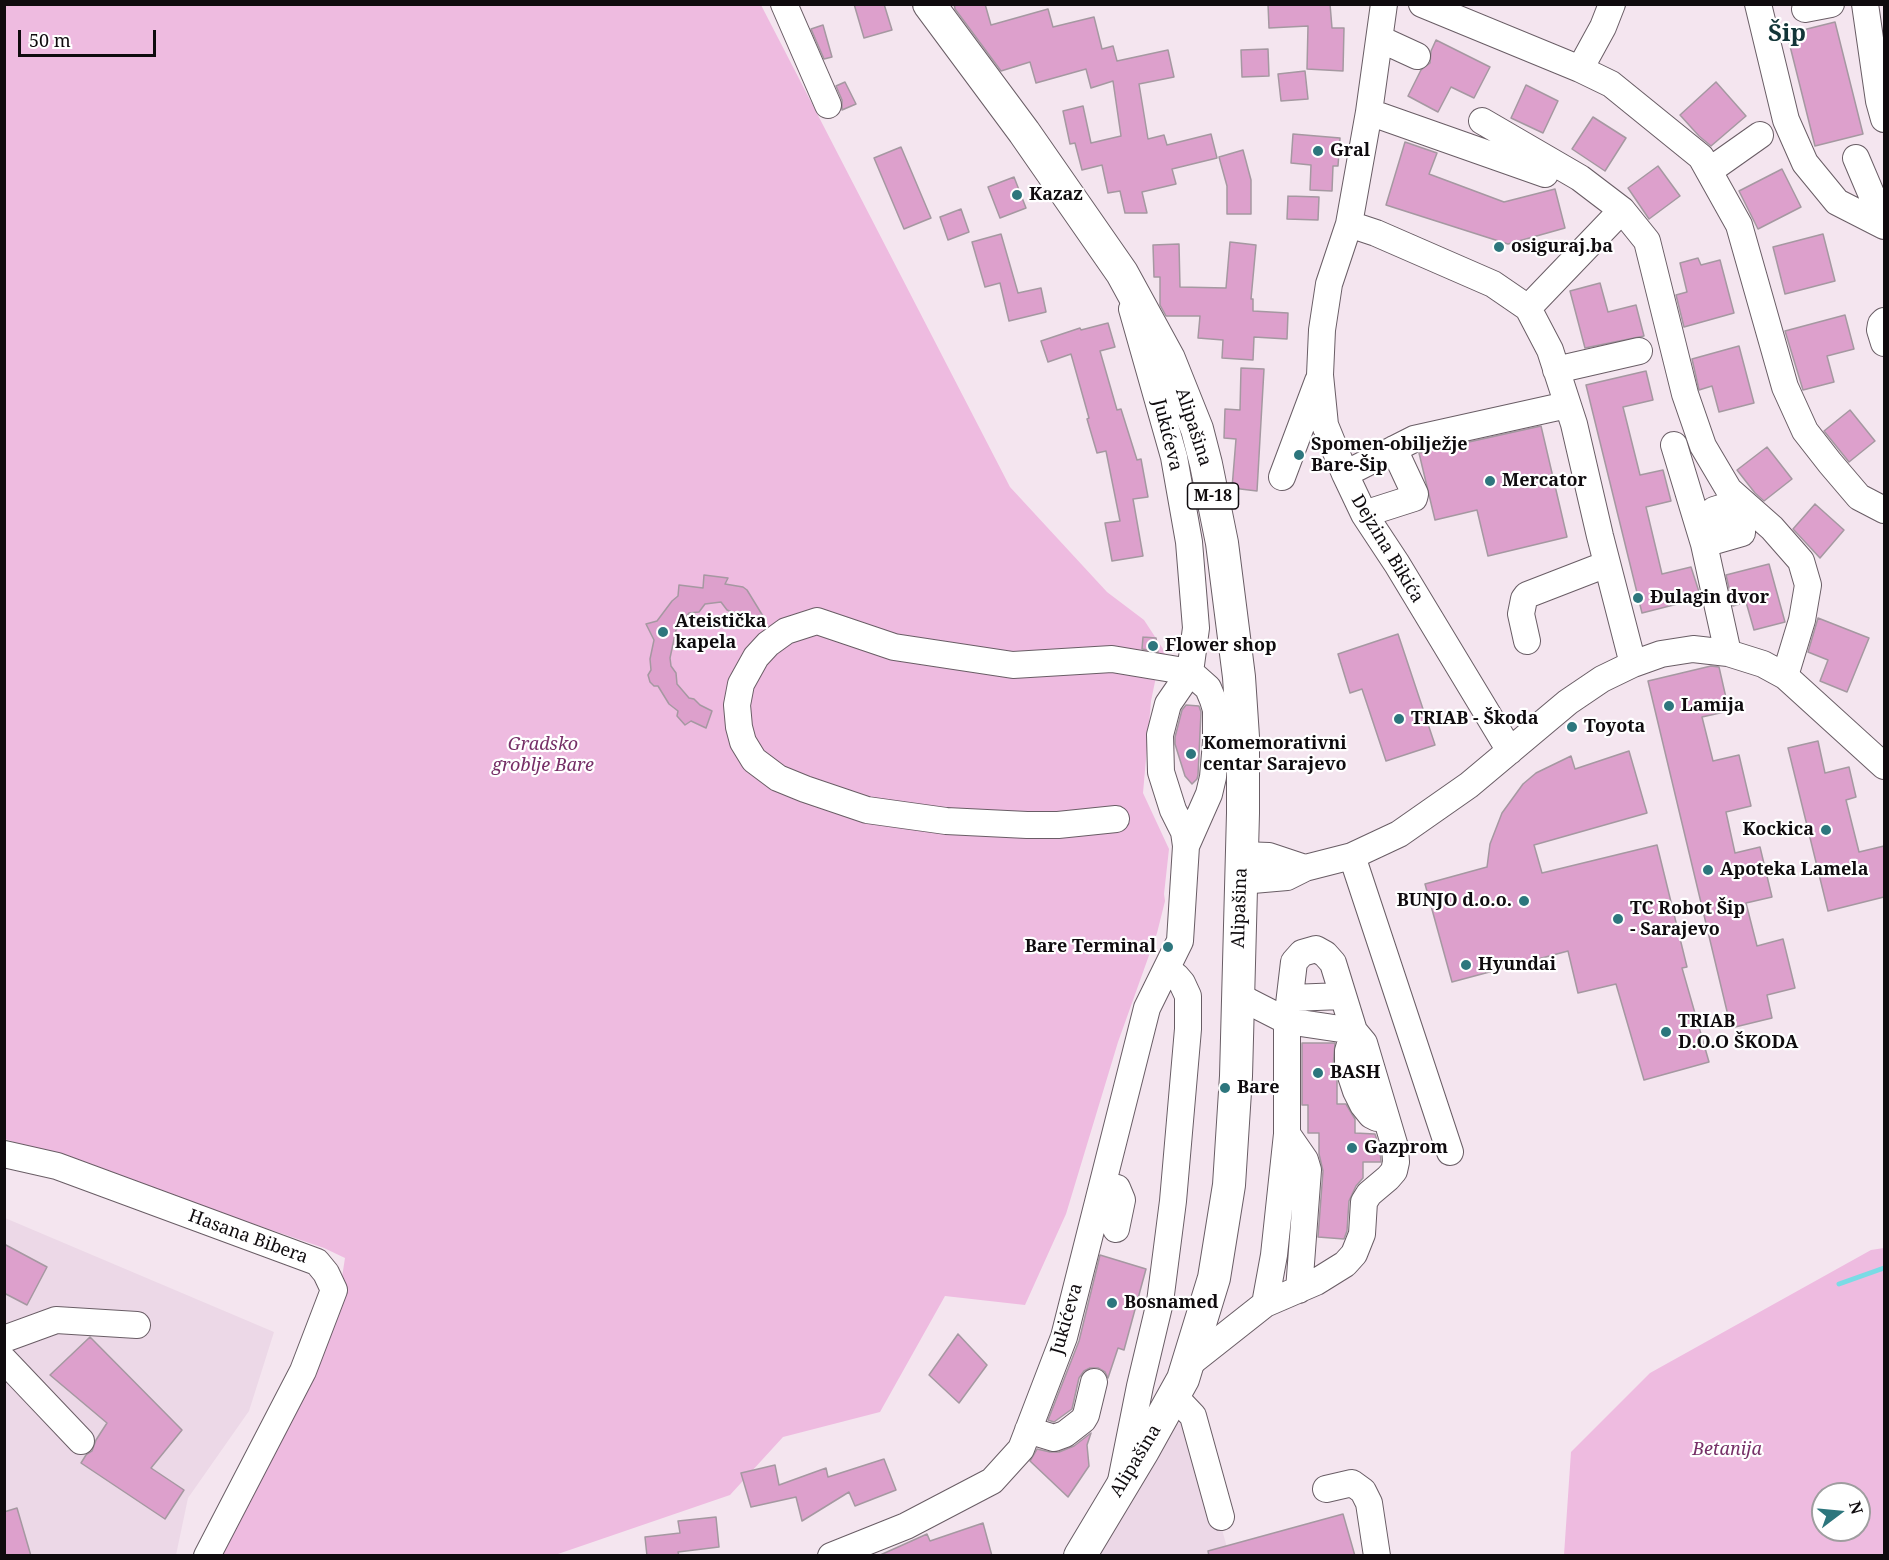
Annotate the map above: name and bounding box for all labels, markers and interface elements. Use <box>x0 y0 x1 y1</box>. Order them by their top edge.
scale bar <box>21 18 159 56</box>
district label: Šip <box>1768 20 1806 48</box>
text: 50 m <box>29 28 71 52</box>
place label: Gral <box>1330 140 1370 162</box>
marker: Gral <box>1311 144 1325 158</box>
place label: Kazaz <box>1029 184 1083 206</box>
marker: Kazaz <box>1010 188 1024 202</box>
place label: osiguraj.ba <box>1511 236 1613 258</box>
marker: osiguraj.ba <box>1492 240 1506 254</box>
street label: Alipašina <box>1170 385 1216 469</box>
street label: Jukićeva <box>1148 397 1186 473</box>
place label: Spomen-obilježje Bare-Šip <box>1311 434 1468 476</box>
marker: Spomen-obilježje Bare-Šip <box>1292 448 1306 462</box>
place label: Mercator <box>1502 470 1587 492</box>
marker: Mercator <box>1483 474 1497 488</box>
road number: M-18 <box>1188 483 1238 509</box>
street label: Dejzina Bikića <box>1346 491 1428 607</box>
place label: Đulagin dvor <box>1650 587 1769 609</box>
marker: Đulagin dvor <box>1631 591 1645 605</box>
place label: Ateistička kapela <box>675 611 767 654</box>
marker: Ateistička kapela <box>656 625 670 639</box>
place label: Flower shop <box>1165 635 1277 657</box>
marker: Flower shop <box>1146 639 1160 653</box>
place label: Lamija <box>1681 695 1745 717</box>
marker: Lamija <box>1662 699 1676 713</box>
place label: TRIAB - Škoda <box>1411 708 1538 730</box>
marker: TRIAB - Škoda <box>1392 712 1406 726</box>
place label: Toyota <box>1584 716 1645 738</box>
marker: Toyota <box>1565 720 1579 734</box>
place label: Komemorativni centar Sarajevo <box>1203 733 1347 776</box>
park label: Gradsko groblje Bare <box>492 734 594 777</box>
marker: Komemorativni centar Sarajevo <box>1184 747 1198 761</box>
place label: Kockica <box>1743 819 1814 841</box>
marker: Kockica <box>1819 823 1833 837</box>
place label: Apoteka Lamela <box>1720 859 1868 881</box>
marker: Apoteka Lamela <box>1701 863 1715 877</box>
street label: Alipašina <box>1228 867 1252 949</box>
place label: BUNJO d.o.o. <box>1397 890 1512 912</box>
marker: BUNJO d.o.o. <box>1517 894 1531 908</box>
place label: TC Robot Šip - Sarajevo <box>1630 898 1745 940</box>
marker: TC Robot Šip - Sarajevo <box>1611 912 1625 926</box>
place label: Bare Terminal <box>1025 936 1156 958</box>
marker: Bare Terminal <box>1161 940 1175 954</box>
place label: Hyundai <box>1478 954 1556 976</box>
marker: Hyundai <box>1459 958 1473 972</box>
place label: TRIAB D.O.O ŠKODA <box>1678 1011 1798 1054</box>
marker: TRIAB D.O.O ŠKODA <box>1659 1025 1673 1039</box>
place label: BASH <box>1330 1062 1380 1084</box>
marker: BASH <box>1311 1066 1325 1080</box>
place label: Bare <box>1237 1077 1280 1099</box>
marker: Bare <box>1218 1081 1232 1095</box>
place label: Gazprom <box>1364 1137 1448 1159</box>
marker: Gazprom <box>1345 1141 1359 1155</box>
street label: Hasana Bibera <box>185 1205 311 1269</box>
street label: Jukićeva <box>1047 1281 1087 1357</box>
place label: Bosnamed <box>1124 1292 1218 1314</box>
marker: Bosnamed <box>1105 1296 1119 1310</box>
street label: Alipašina <box>1106 1421 1166 1501</box>
park label: Betanija <box>1692 1439 1762 1461</box>
north arrow <box>1811 1482 1871 1542</box>
text: N <box>1844 1498 1869 1517</box>

